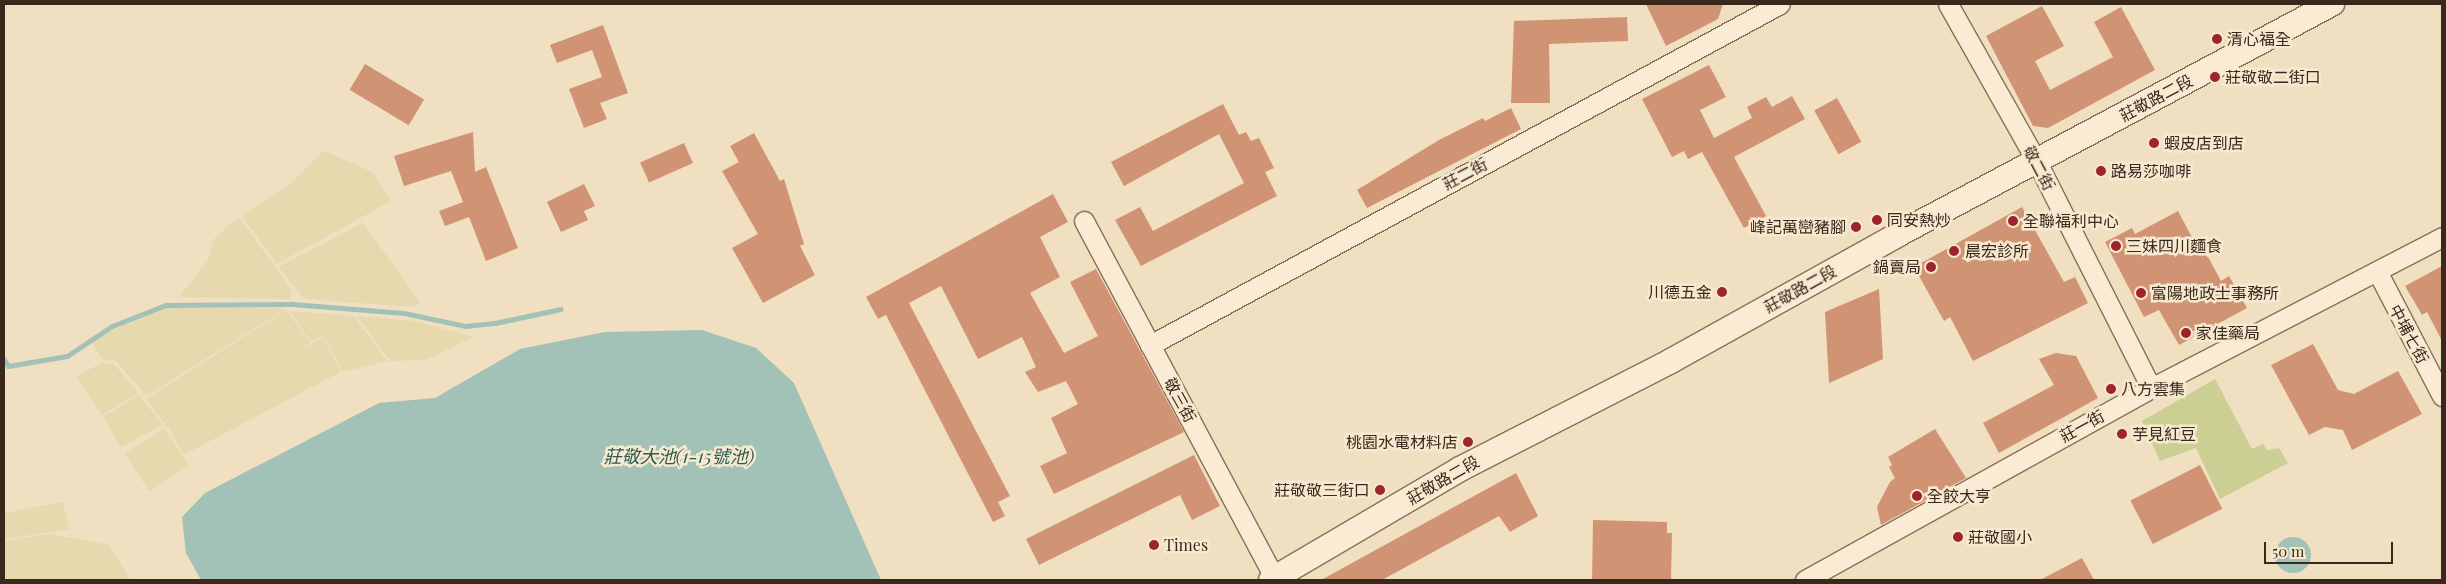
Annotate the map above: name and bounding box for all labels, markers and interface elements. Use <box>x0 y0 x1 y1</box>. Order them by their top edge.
place label: 清心福全 <box>2227 29 2291 49</box>
marker: 清心福全 <box>2211 33 2223 45</box>
place label: 莊敬敬二街口 <box>2225 67 2321 87</box>
street label: 莊敬路二段 <box>2116 71 2196 125</box>
marker: 莊敬敬二街口 <box>2209 71 2221 83</box>
place label: 蝦皮店到店 <box>2164 133 2244 153</box>
marker: 蝦皮店到店 <box>2148 137 2160 149</box>
street label: 敬二街 <box>2019 142 2059 194</box>
street label: 莊二街 <box>1439 154 1491 194</box>
place label: 路易莎咖啡 <box>2111 161 2191 181</box>
marker: 路易莎咖啡 <box>2095 165 2107 177</box>
place label: 同安熱炒 <box>1887 210 1951 230</box>
place label: 全聯福利中心 <box>2023 211 2119 231</box>
marker: 同安熱炒 <box>1871 214 1883 226</box>
marker: 全聯福利中心 <box>2007 215 2019 227</box>
place label: 峰記萬巒豬腳 <box>1750 217 1846 237</box>
marker: 峰記萬巒豬腳 <box>1850 221 1862 233</box>
place label: 三妹四川麵食 <box>2126 236 2222 256</box>
marker: 三妹四川麵食 <box>2110 240 2122 252</box>
place label: 晨宏診所 <box>1965 241 2029 261</box>
marker: 晨宏診所 <box>1947 244 1961 258</box>
place label: 鍋賣局 <box>1873 257 1921 277</box>
street label: 莊敬路二段 <box>1760 261 1840 317</box>
marker: 鍋賣局 <box>1925 261 1937 273</box>
place label: 川德五金 <box>1648 282 1712 302</box>
place label: 富陽地政士事務所 <box>2151 283 2279 303</box>
marker: 川德五金 <box>1716 286 1728 298</box>
marker: 富陽地政士事務所 <box>2135 287 2147 299</box>
street label: 中埔七街 <box>2386 301 2432 367</box>
place label: 家佳藥局 <box>2196 323 2260 343</box>
marker: 家佳藥局 <box>2180 327 2192 339</box>
street label: 敬三街 <box>1160 374 1200 426</box>
place label: 八方雲集 <box>2121 379 2185 399</box>
marker: 八方雲集 <box>2105 383 2117 395</box>
street label: 莊一街 <box>2056 406 2108 446</box>
place label: 芋見紅豆 <box>2132 424 2196 444</box>
marker: 芋見紅豆 <box>2116 428 2128 440</box>
place label: 桃園水電材料店 <box>1346 432 1458 452</box>
marker: 桃園水電材料店 <box>1462 436 1474 448</box>
water label: 莊敬大池(1-15號池) <box>604 445 754 467</box>
street label: 莊敬路二段 <box>1404 452 1482 508</box>
place label: 莊敬敬三街口 <box>1274 480 1370 500</box>
marker: 莊敬敬三街口 <box>1374 484 1386 496</box>
place label: 全餃大亨 <box>1927 486 1991 506</box>
marker: 全餃大亨 <box>1911 490 1923 502</box>
place label: 莊敬國小 <box>1968 527 2032 547</box>
marker: 莊敬國小 <box>1952 531 1964 543</box>
scale bar <box>2266 532 2395 564</box>
place label: Times <box>1164 535 1208 555</box>
marker: Times <box>1148 539 1160 551</box>
text: 50 m <box>2272 541 2304 561</box>

